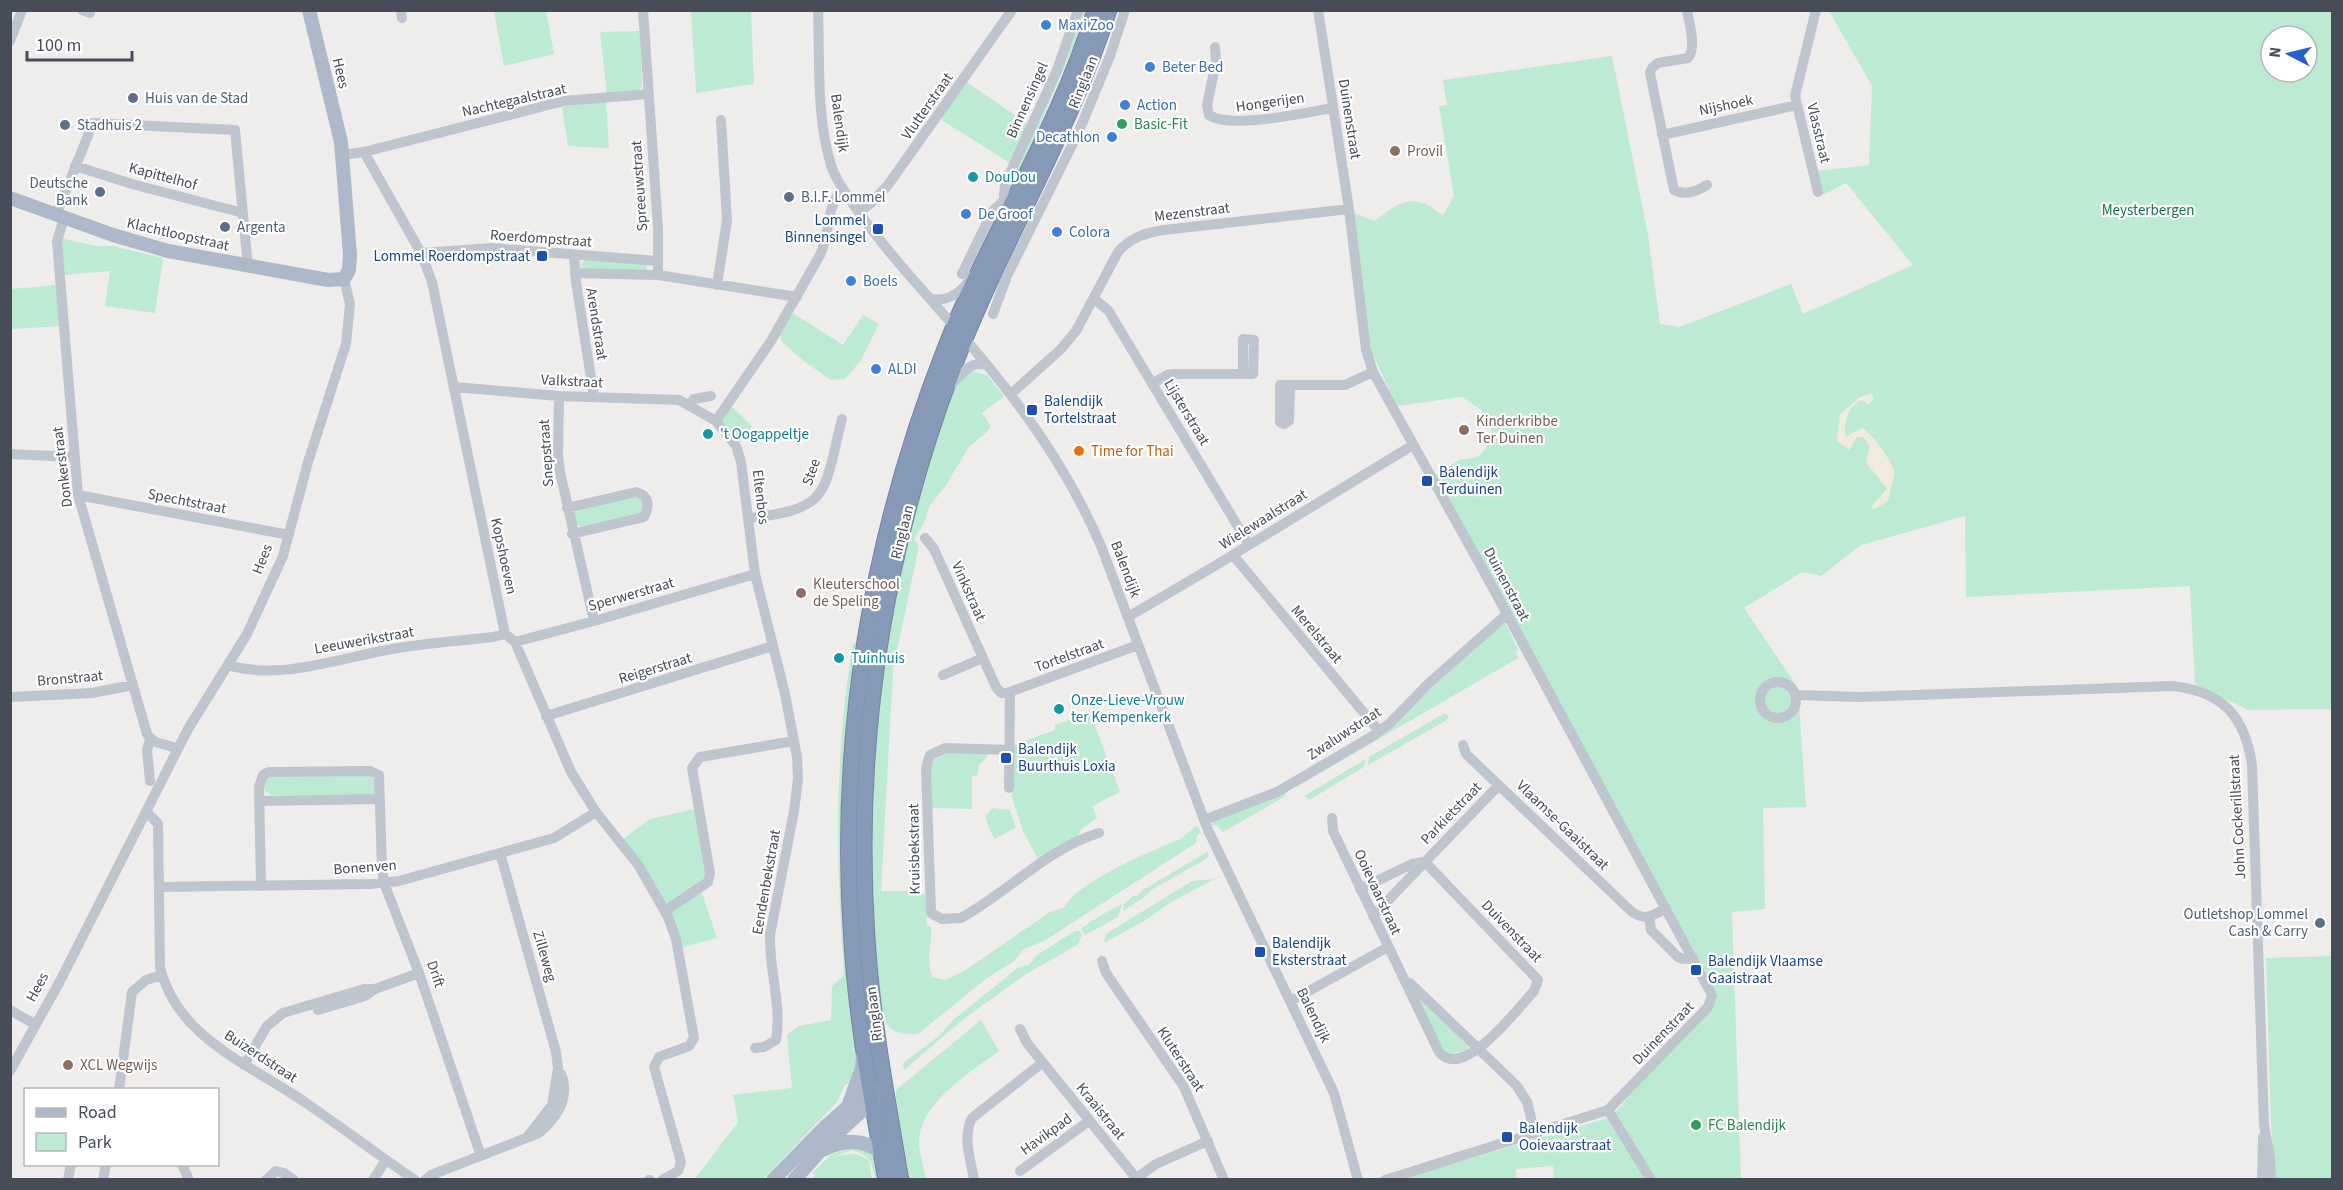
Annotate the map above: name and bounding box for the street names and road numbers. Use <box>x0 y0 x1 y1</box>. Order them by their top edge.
street label: Ringlaan <box>1063 53 1104 112</box>
street label: Hees <box>327 56 354 91</box>
street label: Binnensingel <box>1001 59 1054 142</box>
street label: Vlutterstraat <box>896 68 958 144</box>
street label: Nachtegaalstraat <box>460 78 568 123</box>
street label: Duinenstraat <box>1333 78 1366 161</box>
street label: Hongerijen <box>1234 87 1306 118</box>
street label: Nijshoek <box>1697 89 1756 121</box>
street label: Balendijk <box>825 92 854 154</box>
street label: Vlasstraat <box>1801 101 1836 165</box>
street label: Spreeuwstraat <box>626 140 653 232</box>
street label: Kapittelhof <box>126 157 200 196</box>
street label: Mezenstraat <box>1153 197 1231 228</box>
street label: Klachtloopstraat <box>125 213 231 256</box>
street label: Roerdompstraat <box>489 224 593 253</box>
street label: Arendstraat <box>580 286 613 362</box>
street label: Valkstraat <box>540 369 604 394</box>
street label: Lijsterstraat <box>1159 375 1215 449</box>
street label: Snepstraat <box>534 418 559 488</box>
street label: Donkerstraat <box>47 425 78 509</box>
street label: Stee <box>797 456 826 489</box>
street label: Eltenbos <box>747 469 774 526</box>
street label: Spechtstraat <box>146 484 228 519</box>
street label: Wielewaalstraat <box>1215 484 1311 555</box>
street label: Ringlaan <box>886 503 919 561</box>
street label: Kopshoeven <box>485 516 522 596</box>
street label: Balendijk <box>1105 538 1146 601</box>
street label: Hees <box>247 541 278 577</box>
street label: Duinenstraat <box>1478 544 1535 625</box>
street label: Vinkstraat <box>946 558 991 624</box>
street label: Sperwerstraat <box>586 572 677 617</box>
street label: Merelstraat <box>1286 601 1347 668</box>
street label: Leeuwerikstraat <box>313 621 415 660</box>
street label: Tortelstraat <box>1032 633 1107 678</box>
street label: Reigerstraat <box>616 647 694 690</box>
street label: Bronstraat <box>36 665 104 692</box>
street label: Zwaluwstraat <box>1303 702 1386 765</box>
street label: John Cockerillstraat <box>2224 754 2251 880</box>
street label: Vlaamse-Gaaistraat <box>1512 776 1614 875</box>
street label: Parkietstraat <box>1416 777 1487 849</box>
street label: Kruisbekstraat <box>903 803 926 895</box>
street label: Eendenbekstraat <box>747 828 786 936</box>
street label: Ooievaarstraat <box>1349 846 1407 938</box>
street label: Bonenven <box>333 855 397 880</box>
street label: Duivenstraat <box>1476 895 1547 967</box>
street label: Zilleweg <box>527 928 562 985</box>
street label: Drift <box>421 958 450 990</box>
street label: Hees <box>21 969 54 1006</box>
street label: Balendijk <box>1291 984 1336 1047</box>
street label: Ringlaan <box>861 985 888 1043</box>
street label: Duinenstraat <box>1628 997 1699 1070</box>
street label: Kluterstraat <box>1152 1023 1210 1096</box>
street label: Buizerdstraat <box>220 1025 302 1088</box>
street label: Kraaistraat <box>1071 1078 1130 1144</box>
street label: Havikpad <box>1016 1108 1077 1160</box>

